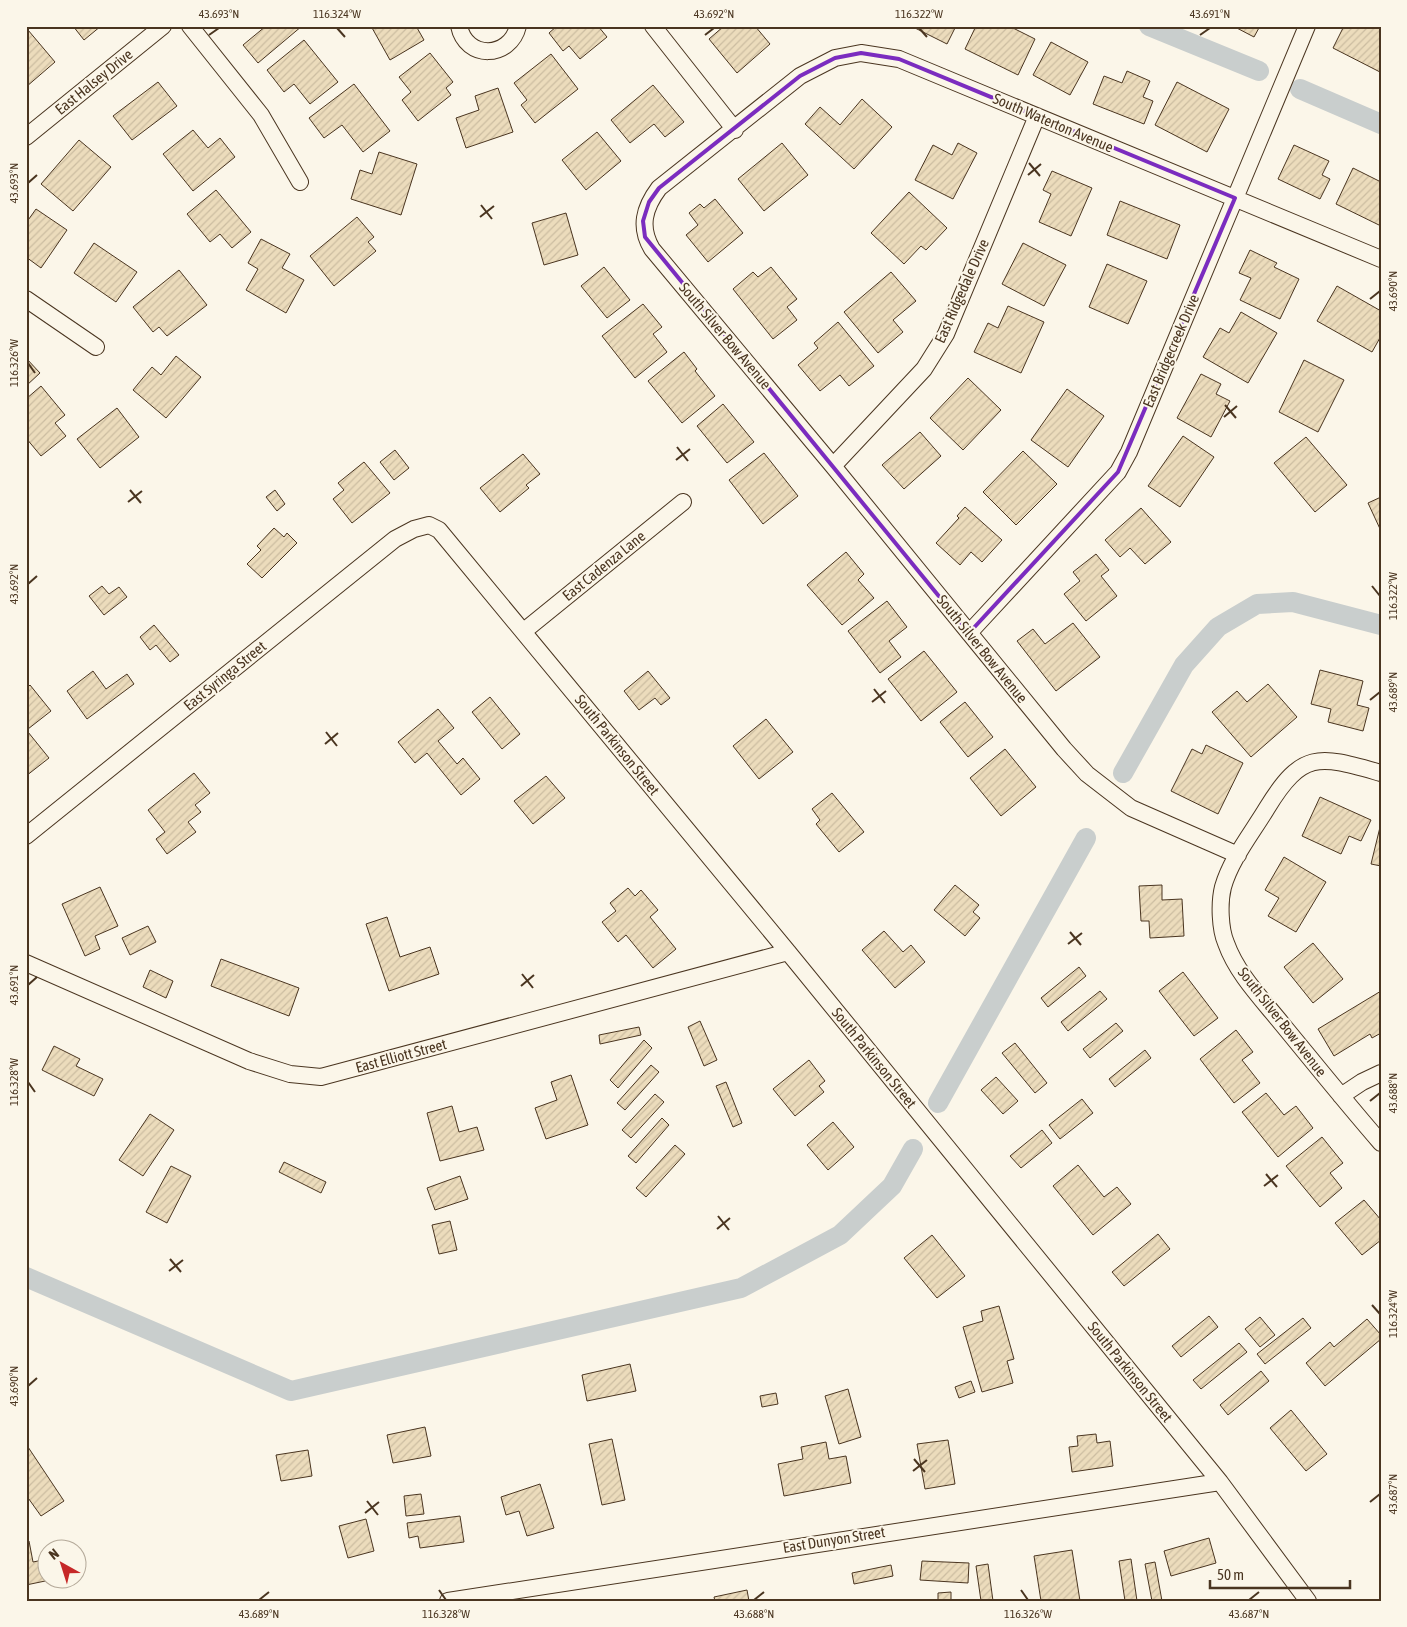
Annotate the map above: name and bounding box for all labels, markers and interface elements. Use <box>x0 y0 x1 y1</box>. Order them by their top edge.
text: 43.693°N <box>199 7 239 21</box>
text: 116.324°W <box>313 7 361 21</box>
text: 43.692°N <box>694 7 734 21</box>
text: 116.322°W <box>895 7 943 21</box>
text: 43.691°N <box>1190 7 1230 21</box>
street label: East Halsey Drive <box>52 45 136 118</box>
street label: South Waterton Avenue <box>991 90 1116 156</box>
text: 43.693°N <box>7 163 21 203</box>
street label: East Ridgedale Drive <box>931 236 992 345</box>
text: 43.690°N <box>1386 271 1400 311</box>
street label: South Silver Bow Avenue <box>676 279 775 392</box>
street label: East Bridgecreek Drive <box>1139 291 1202 410</box>
text: 116.326°W <box>7 339 21 387</box>
street label: East Cadenza Lane <box>559 527 649 604</box>
text: 43.692°N <box>7 564 21 604</box>
text: 116.322°W <box>1386 572 1400 620</box>
street label: South Silver Bow Avenue <box>934 591 1031 706</box>
street label: East Syringa Street <box>180 637 269 714</box>
text: 43.689°N <box>1386 672 1400 712</box>
street label: South Parkinson Street <box>572 691 663 798</box>
street label: South Silver Bow Avenue <box>1235 964 1330 1080</box>
text: 43.691°N <box>7 965 21 1005</box>
street label: South Parkinson Street <box>829 1004 920 1111</box>
street label: East Elliott Street <box>354 1035 448 1076</box>
text: 116.328°W <box>7 1058 21 1106</box>
text: 43.688°N <box>1386 1073 1400 1113</box>
text: 116.324°W <box>1386 1290 1400 1338</box>
street label: South Parkinson Street <box>1085 1318 1176 1425</box>
text: 43.690°N <box>7 1366 21 1406</box>
text: 43.687°N <box>1386 1474 1400 1514</box>
street label: East Dunyon Street <box>782 1523 886 1556</box>
north arrow <box>38 1540 88 1590</box>
text: N <box>46 1545 62 1563</box>
scale bar <box>1210 1557 1350 1589</box>
text: 50 m <box>1217 1566 1244 1583</box>
text: 43.689°N <box>239 1607 279 1621</box>
text: 116.328°W <box>422 1607 470 1621</box>
text: 43.688°N <box>734 1607 774 1621</box>
text: 116.326°W <box>1004 1607 1052 1621</box>
text: 43.687°N <box>1229 1607 1269 1621</box>

